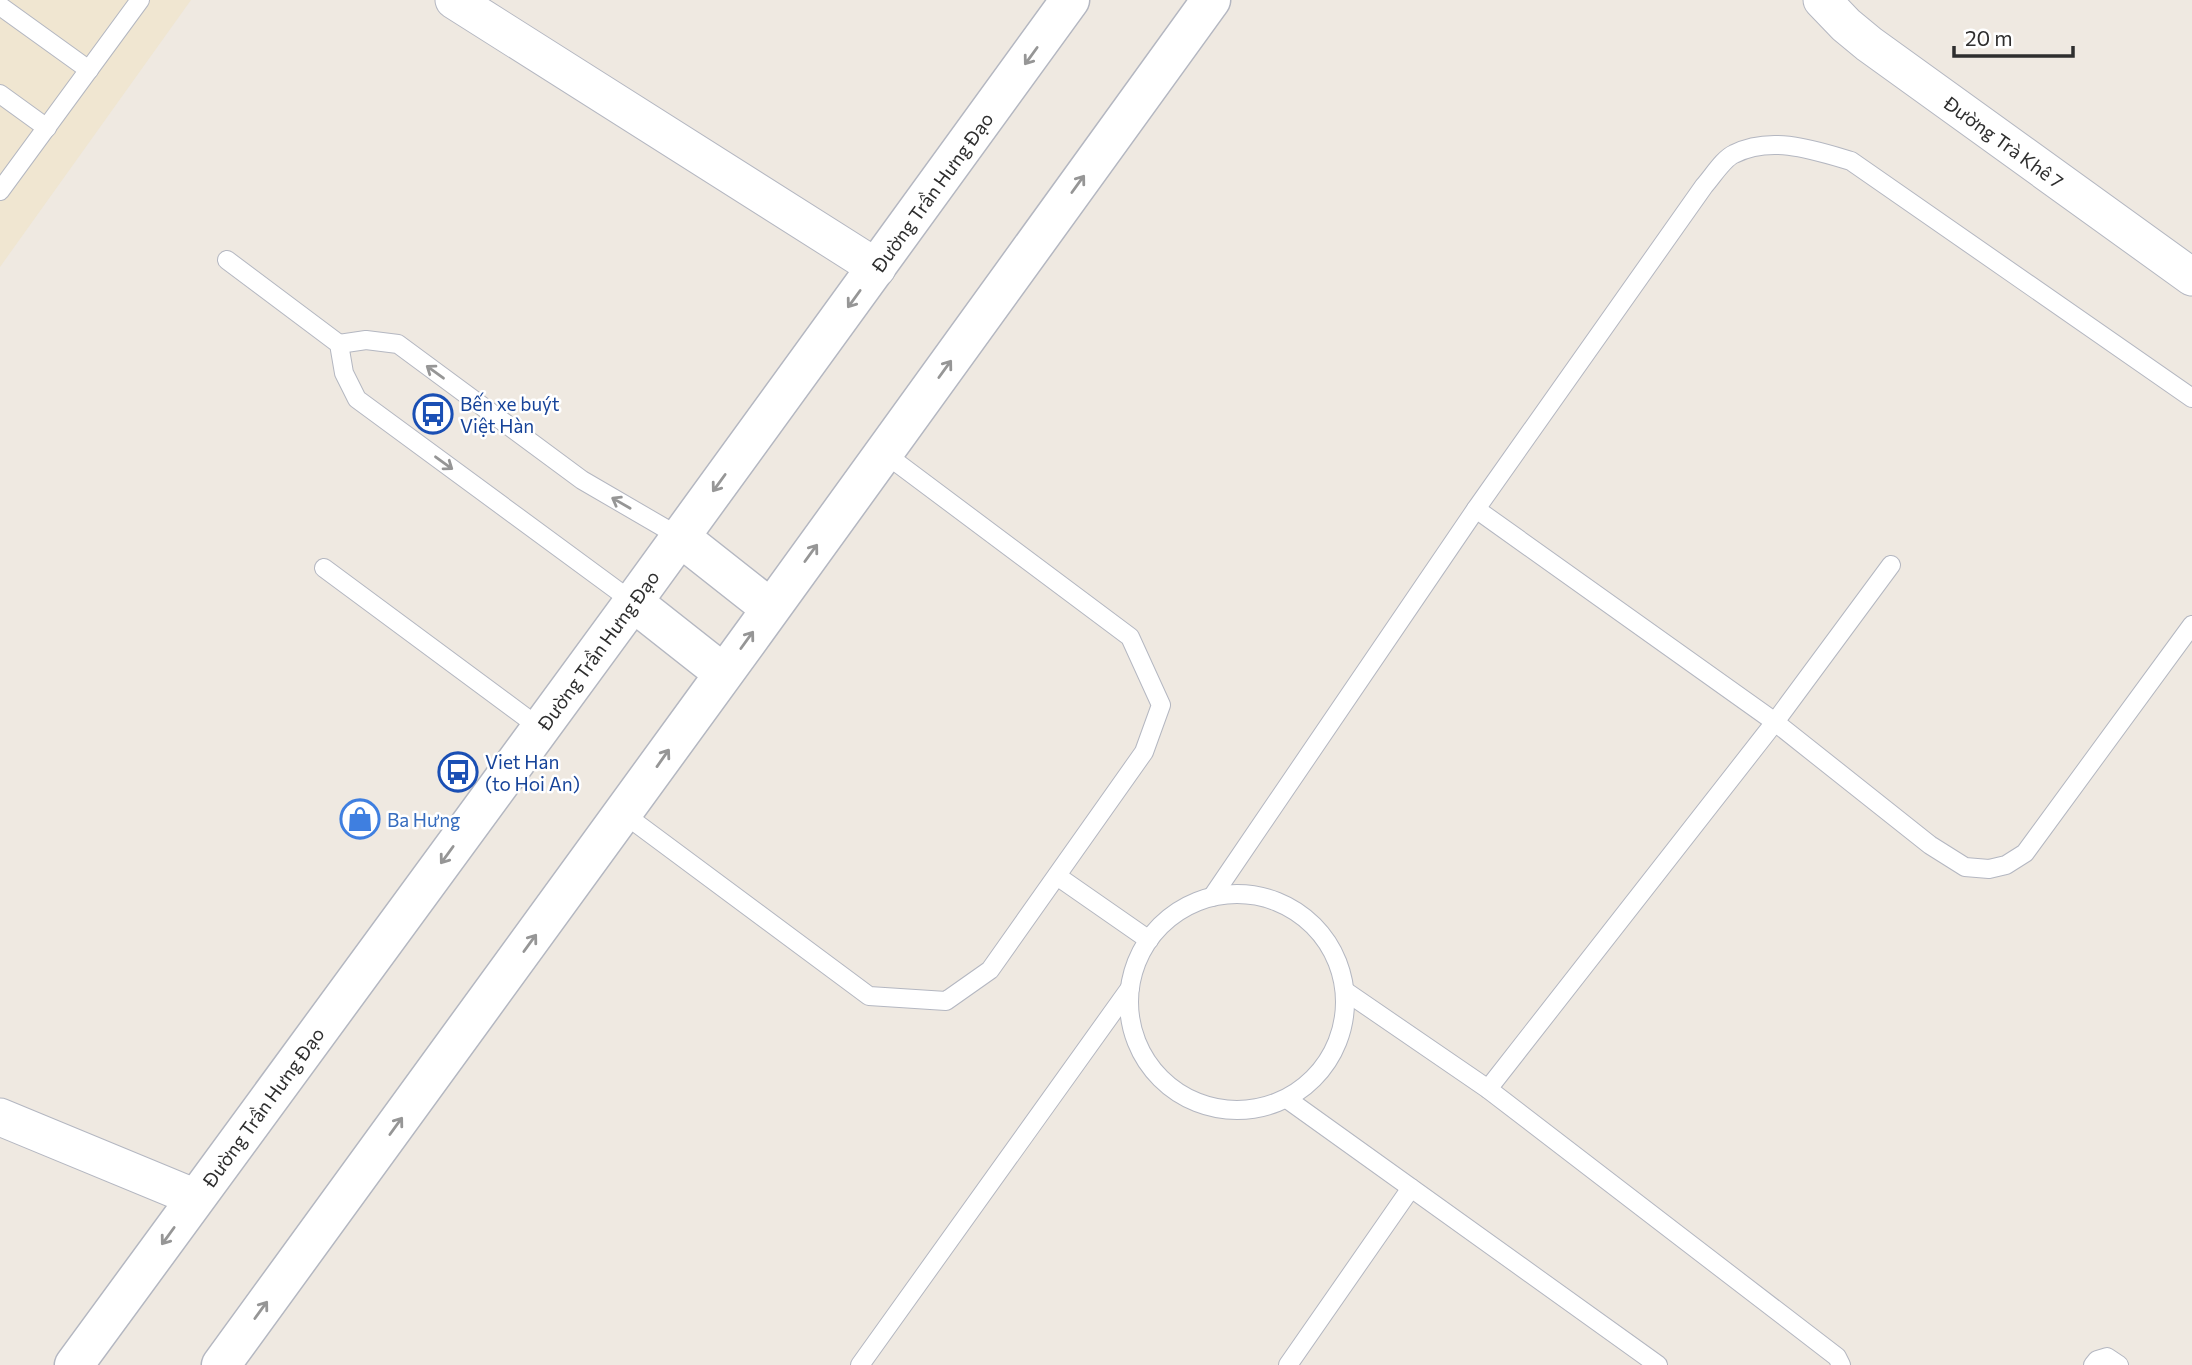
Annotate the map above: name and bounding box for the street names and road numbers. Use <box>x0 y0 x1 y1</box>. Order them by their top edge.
street label: Đường Trà Khê 7 <box>1939 90 2068 193</box>
street label: Đường Trần Hưng Đạo <box>866 108 998 277</box>
street label: Đường Trần Hưng Đạo <box>532 566 664 735</box>
street label: Đường Trần Hưng Đạo <box>197 1023 329 1192</box>

